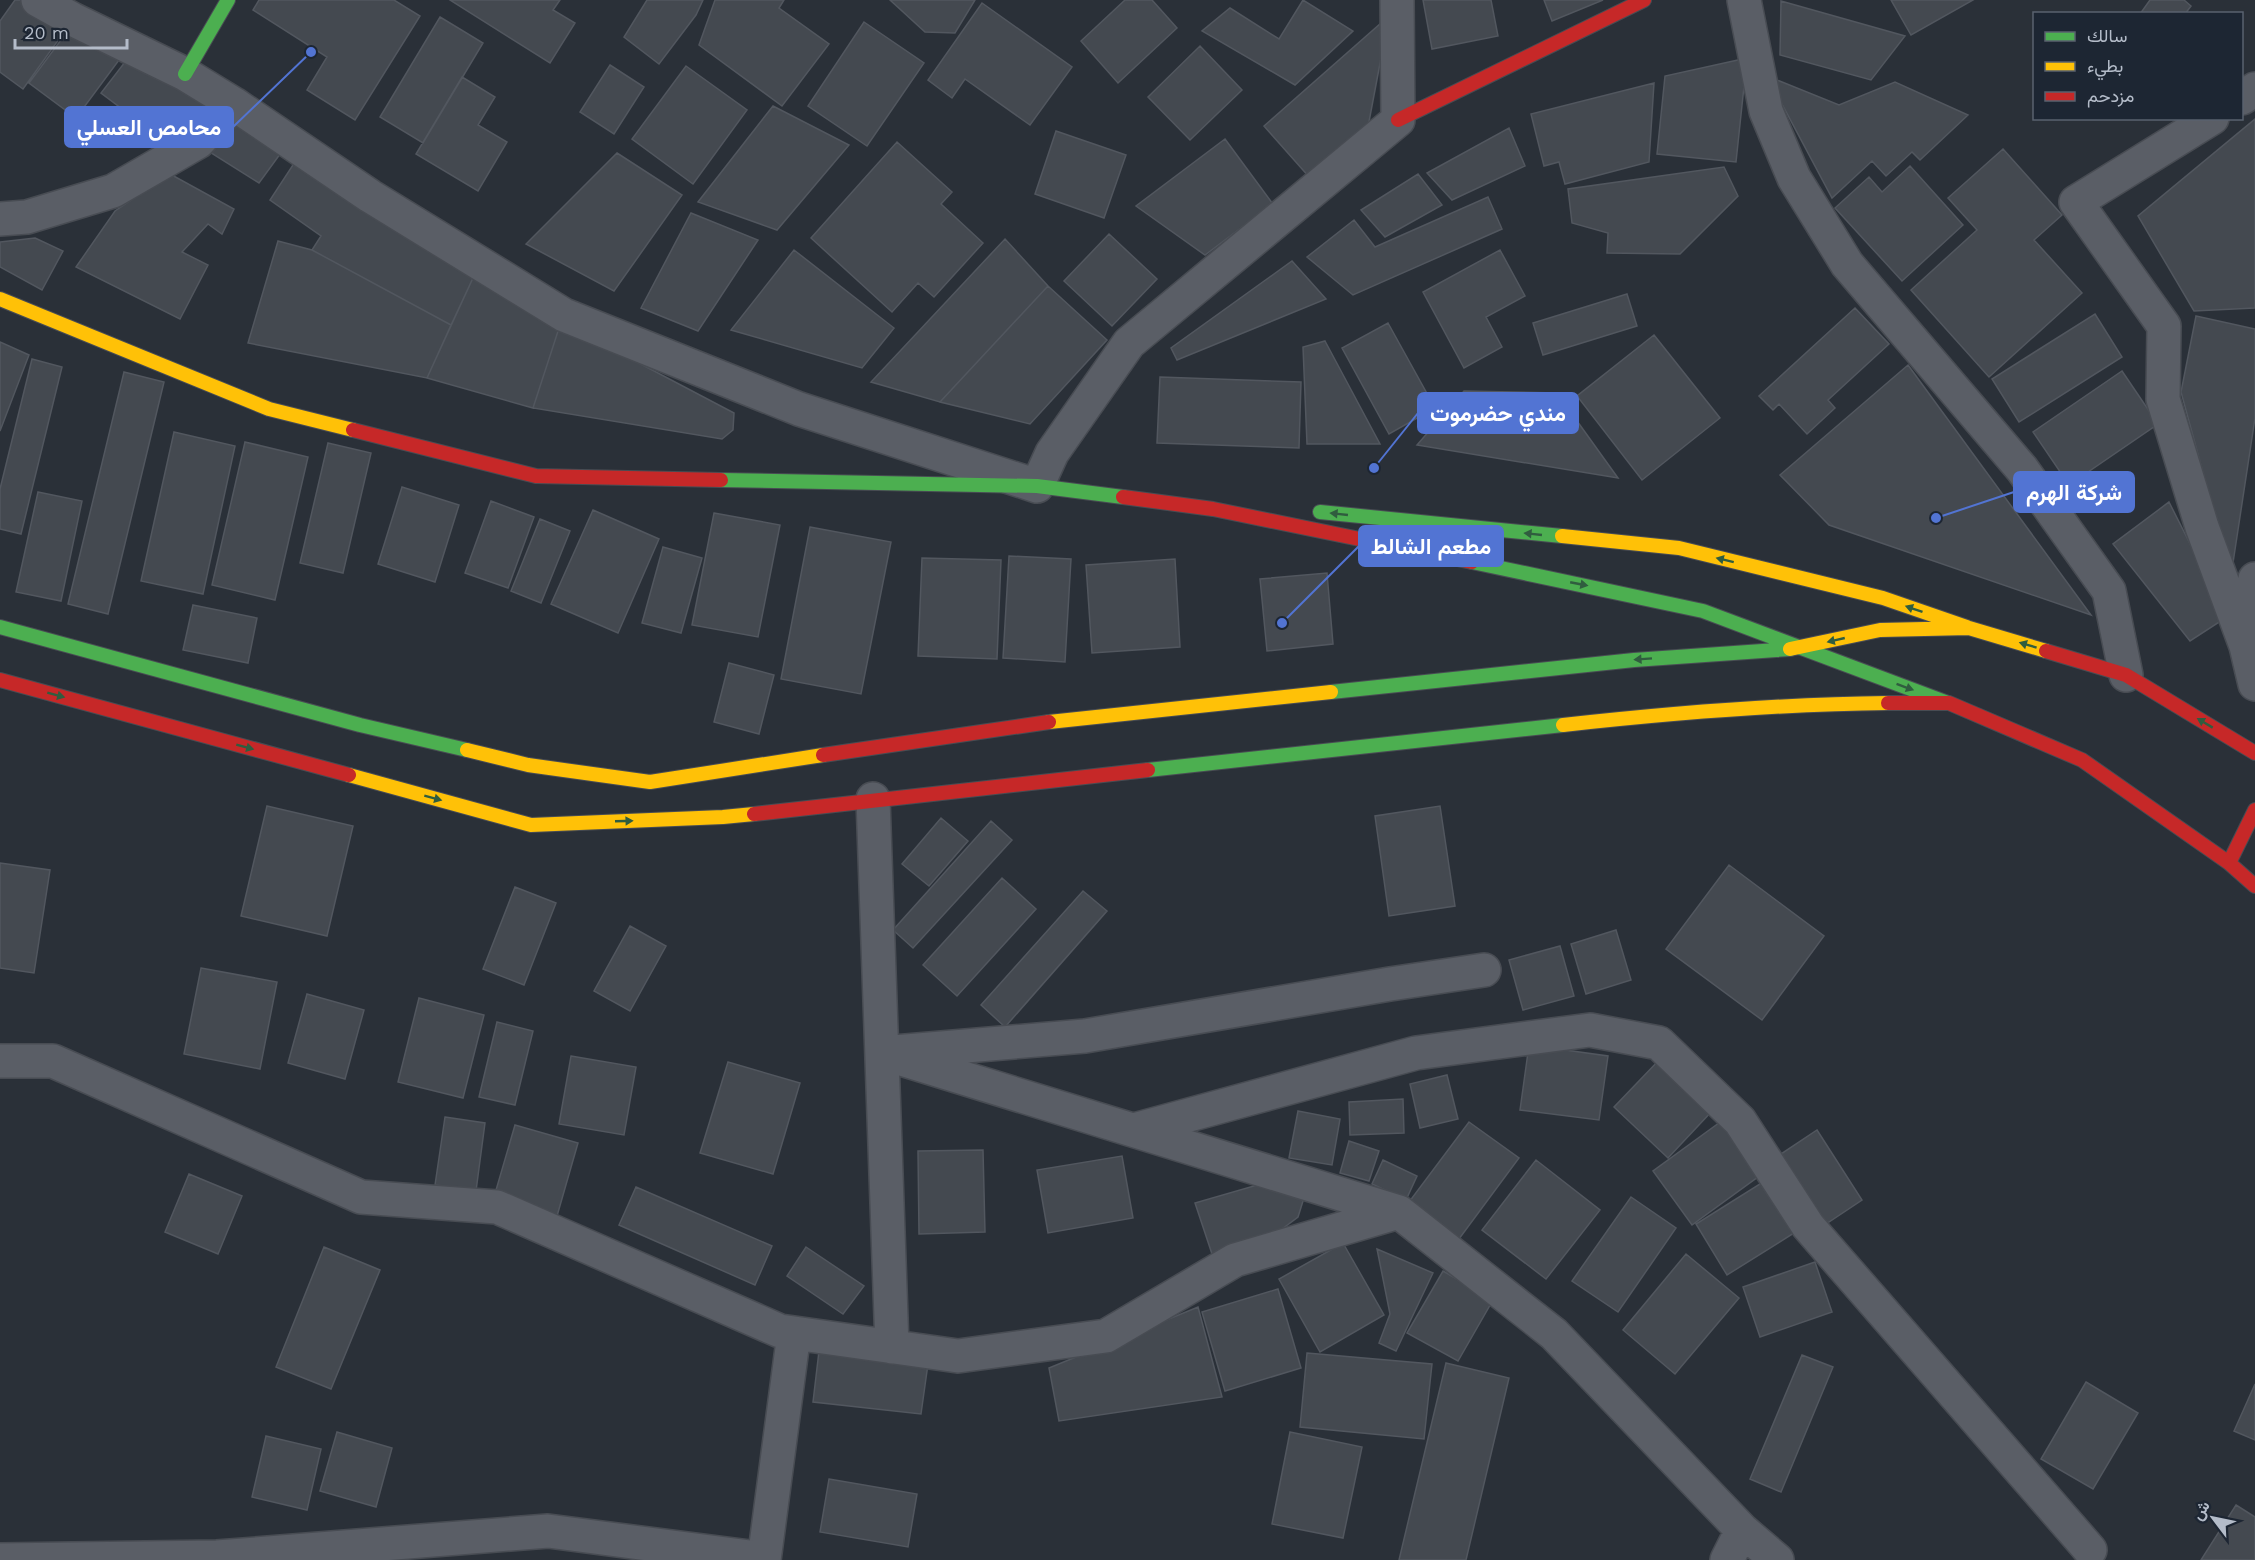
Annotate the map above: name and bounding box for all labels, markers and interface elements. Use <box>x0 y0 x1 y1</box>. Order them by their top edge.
scale bar <box>15 12 128 50</box>
legend <box>2033 12 2243 120</box>
text: 20 m <box>24 22 69 43</box>
text: سالك <box>2087 25 2127 46</box>
text: بطيء <box>2087 55 2123 81</box>
text: مزدحم <box>2087 85 2134 108</box>
callout: محامص العسلي <box>65 107 233 147</box>
text: محامص العسلي <box>77 115 221 146</box>
callout: مندي حضرموت <box>1418 393 1578 433</box>
text: مندي حضرموت <box>1430 401 1566 432</box>
callout: شركة الهرم <box>2014 472 2134 512</box>
text: شركة الهرم <box>2026 480 2122 507</box>
one-way arrow <box>1329 509 1348 519</box>
callout: مطعم الشالط <box>1359 526 1503 566</box>
one-way arrow <box>1523 529 1542 539</box>
text: مطعم الشالط <box>1371 534 1491 561</box>
one-way arrow <box>1716 554 1735 564</box>
one-way arrow <box>1570 580 1589 589</box>
one-way arrow <box>1905 603 1923 613</box>
one-way arrow <box>1827 635 1846 645</box>
one-way arrow <box>2019 640 2037 649</box>
one-way arrow <box>1633 654 1652 664</box>
one-way arrow <box>1896 682 1914 692</box>
one-way arrow <box>47 691 66 701</box>
one-way arrow <box>2197 717 2213 728</box>
one-way arrow <box>235 742 254 752</box>
one-way arrow <box>424 794 442 803</box>
one-way arrow <box>615 816 634 825</box>
north arrow <box>2183 1488 2243 1548</box>
text: ش <box>2188 1497 2214 1524</box>

